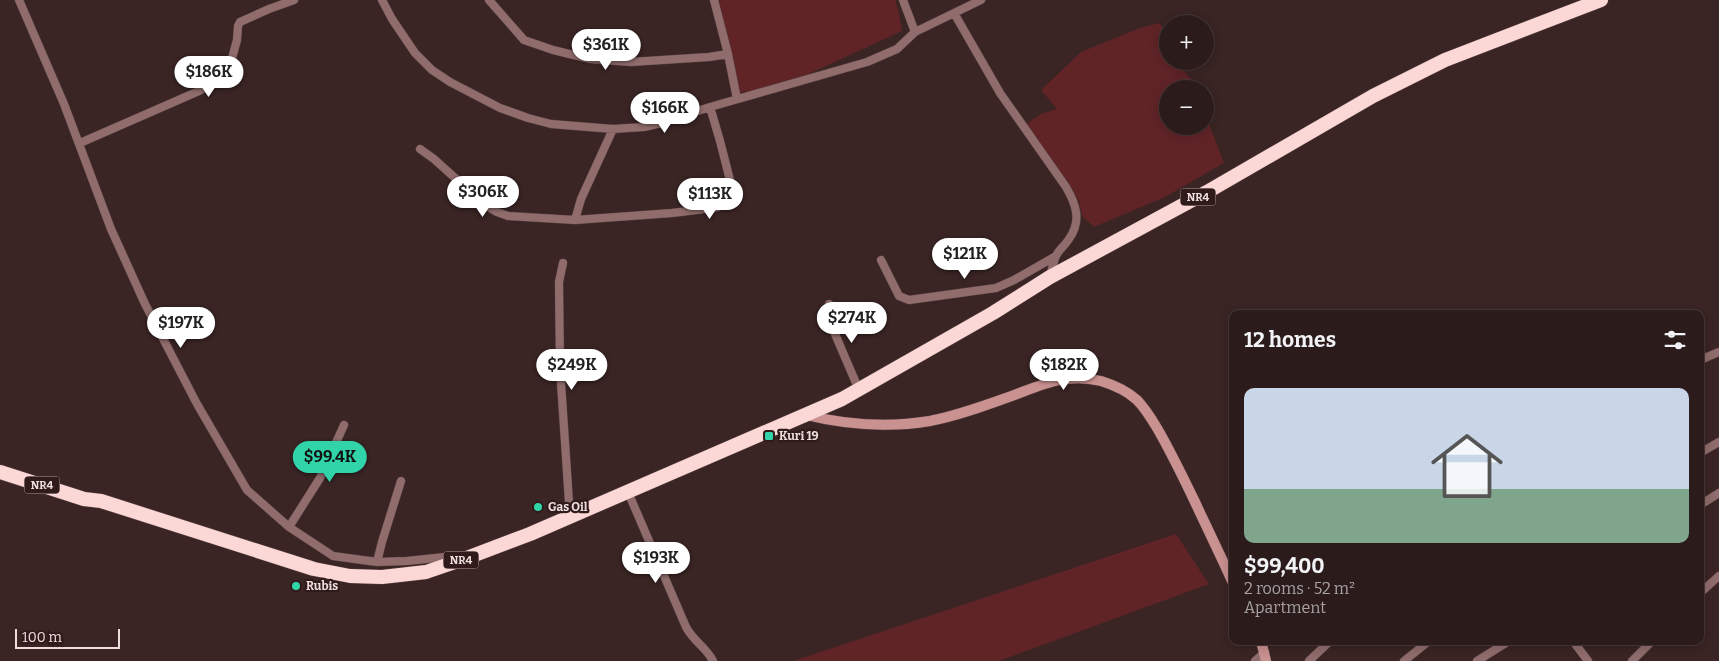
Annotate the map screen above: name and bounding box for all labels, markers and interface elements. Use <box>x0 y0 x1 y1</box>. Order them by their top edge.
map controls <box>1159 15 1214 135</box>
button: + <box>1159 15 1214 70</box>
pin: $361K <box>571 28 641 71</box>
text: $361K <box>583 35 629 54</box>
pin: $186K <box>174 56 244 98</box>
text: $186K <box>185 62 233 81</box>
button: − <box>1159 80 1214 135</box>
pin: $166K <box>630 92 700 134</box>
text: $166K <box>642 98 688 117</box>
pin: $306K <box>448 176 518 218</box>
pin: $113K <box>675 178 745 220</box>
text: $306K <box>458 182 508 201</box>
text: $113K <box>688 184 732 203</box>
road number: NR4 <box>1180 188 1216 206</box>
pin: $121K <box>930 238 1000 280</box>
text: $121K <box>943 244 987 263</box>
pin: $274K <box>817 302 887 344</box>
pin: $197K <box>146 306 216 349</box>
text: $274K <box>828 308 876 327</box>
text: $197K <box>158 313 204 332</box>
icon: filters <box>1661 326 1689 354</box>
text: 12 homes <box>1244 327 1336 353</box>
pin: $249K <box>537 348 607 391</box>
pin: $182K <box>1029 348 1099 391</box>
text: $249K <box>547 355 597 374</box>
text: $182K <box>1041 355 1087 374</box>
icon: home <box>1422 421 1512 511</box>
place label: Kuri 19 <box>779 429 819 443</box>
marker: Kuri 19 <box>763 430 775 442</box>
pin: $99.4K <box>289 440 371 483</box>
text: $99.4K <box>304 447 356 466</box>
road number: NR4 <box>24 476 60 494</box>
place label: Gas Oil <box>548 500 588 514</box>
marker: Gas Oil <box>532 501 544 513</box>
pin: $193K <box>621 542 691 584</box>
text: $193K <box>633 548 679 567</box>
road number: NR4 <box>444 552 478 568</box>
text: $99,400 <box>1244 553 1325 579</box>
place label: Rubis <box>306 579 338 593</box>
text: 2 rooms · 52 m² <box>1244 579 1355 598</box>
marker: Rubis <box>290 580 302 592</box>
text: Apartment <box>1244 598 1326 617</box>
scale bar <box>15 626 120 649</box>
text: 100 m <box>22 629 62 646</box>

